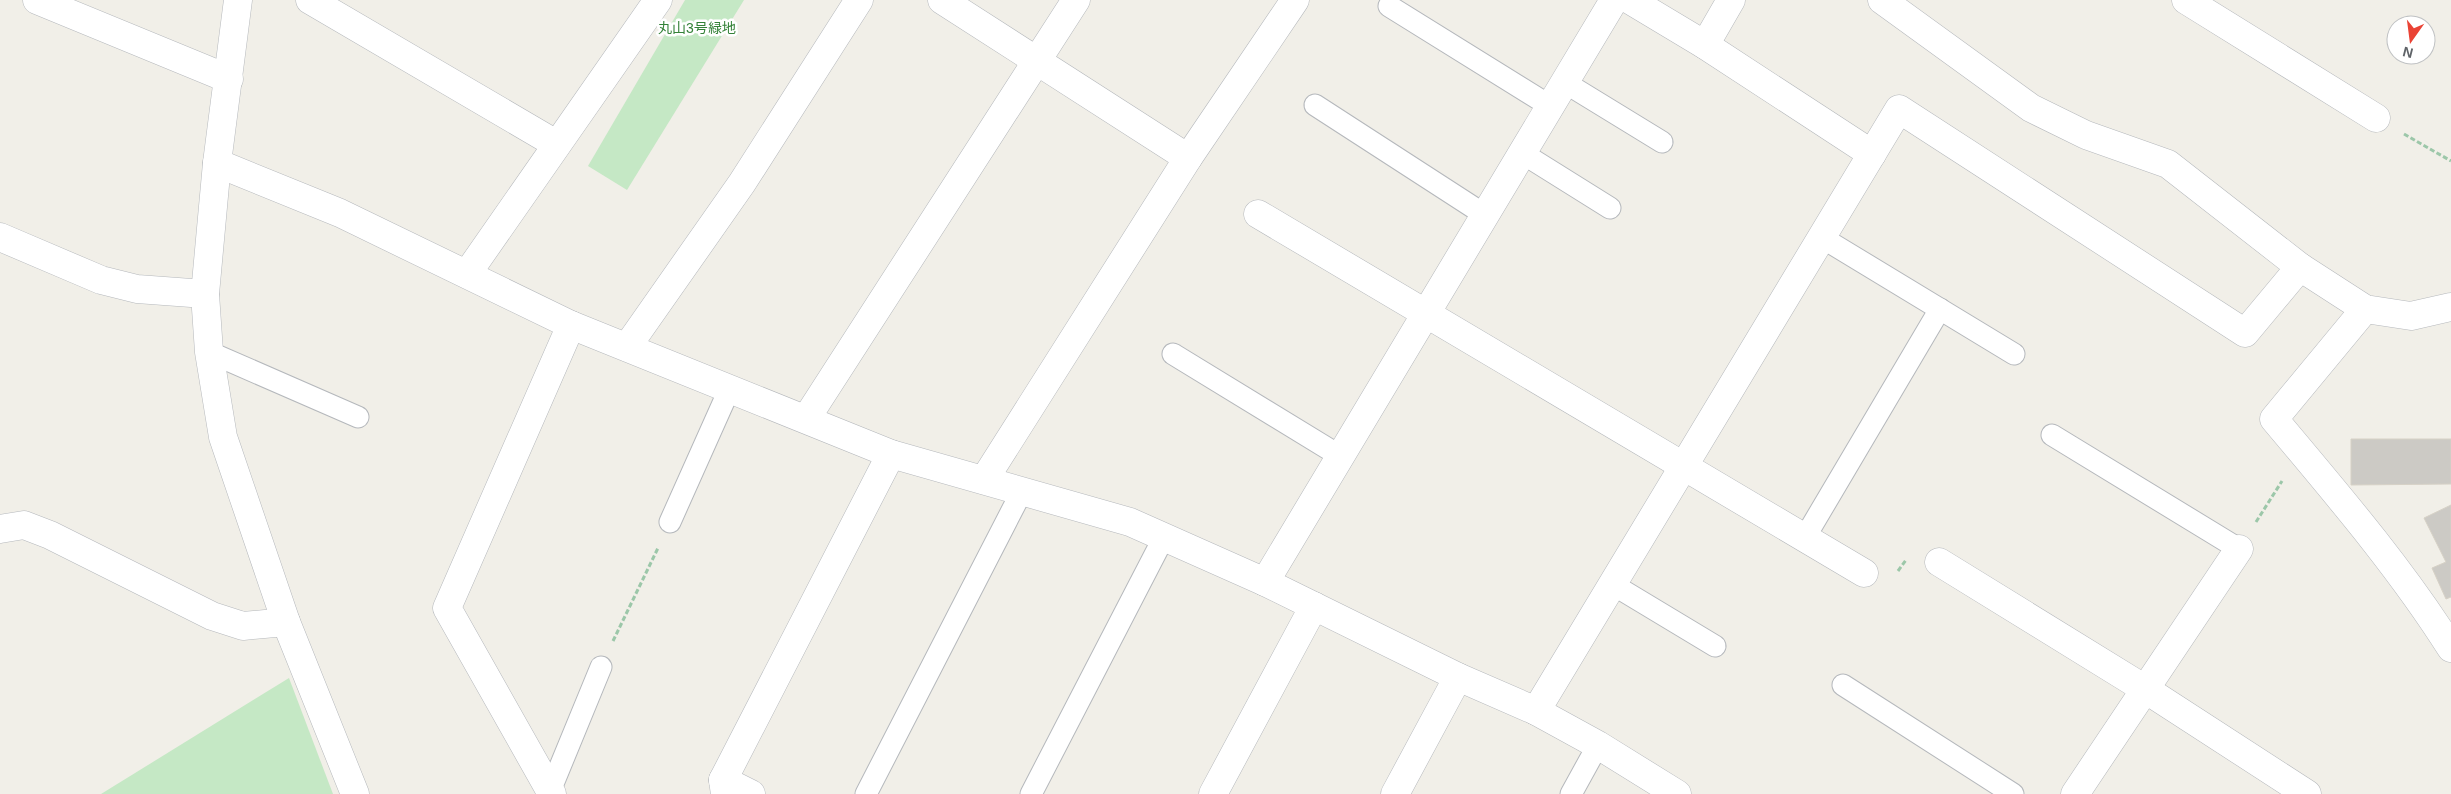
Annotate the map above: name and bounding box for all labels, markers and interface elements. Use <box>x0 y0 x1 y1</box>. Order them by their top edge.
north arrow <box>2386 15 2436 65</box>
park label: 丸山3号緑地 <box>658 20 736 36</box>
text: N <box>2401 44 2415 62</box>

